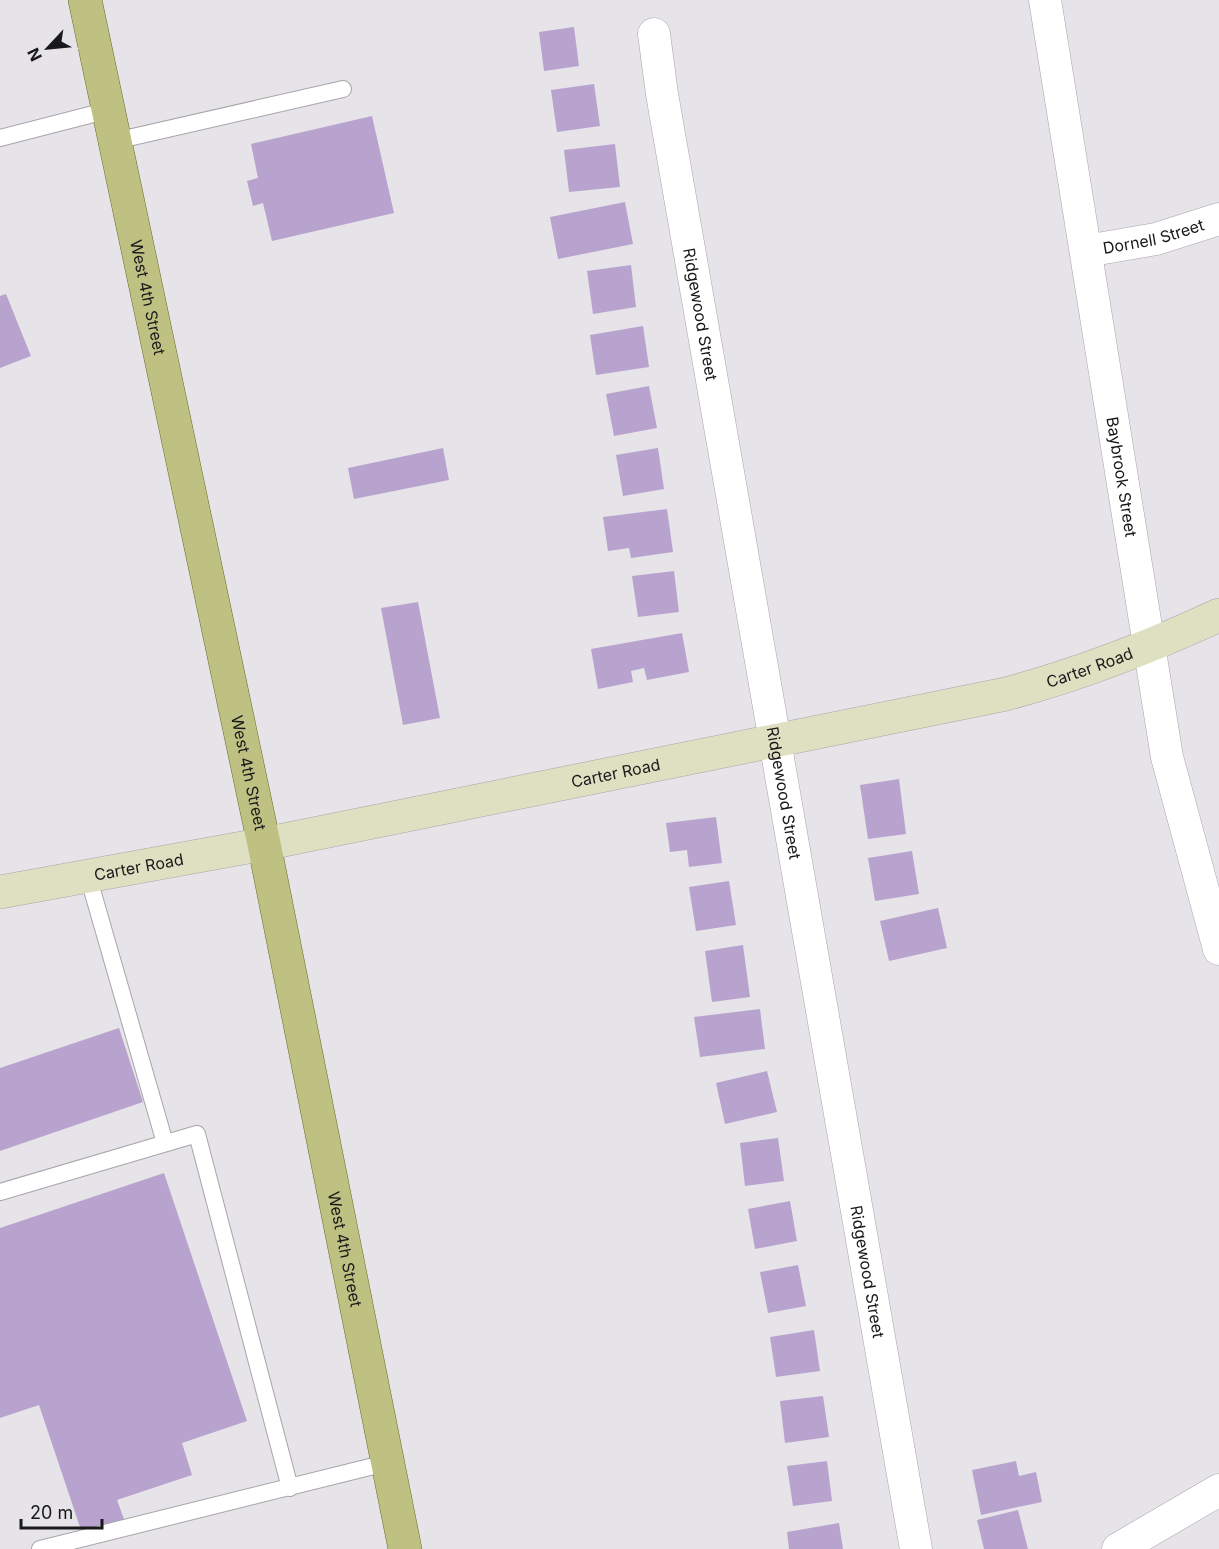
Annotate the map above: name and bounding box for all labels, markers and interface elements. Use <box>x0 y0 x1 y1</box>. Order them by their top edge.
north arrow <box>18 18 78 78</box>
text: N <box>23 45 46 64</box>
street label: Dornell Street <box>1101 214 1206 258</box>
street label: West 4th Street <box>126 238 170 357</box>
street label: Ridgewood Street <box>679 246 722 382</box>
street label: Baybrook Street <box>1102 415 1141 538</box>
street label: Carter Road <box>1044 643 1136 692</box>
street label: West 4th Street <box>227 713 271 832</box>
street label: Ridgewood Street <box>763 725 805 861</box>
street label: Carter Road <box>569 754 662 792</box>
street label: Carter Road <box>92 849 185 885</box>
street label: West 4th Street <box>324 1190 366 1309</box>
street label: Ridgewood Street <box>846 1204 889 1340</box>
scale bar <box>21 1492 102 1530</box>
text: 20 m <box>30 1502 73 1523</box>

